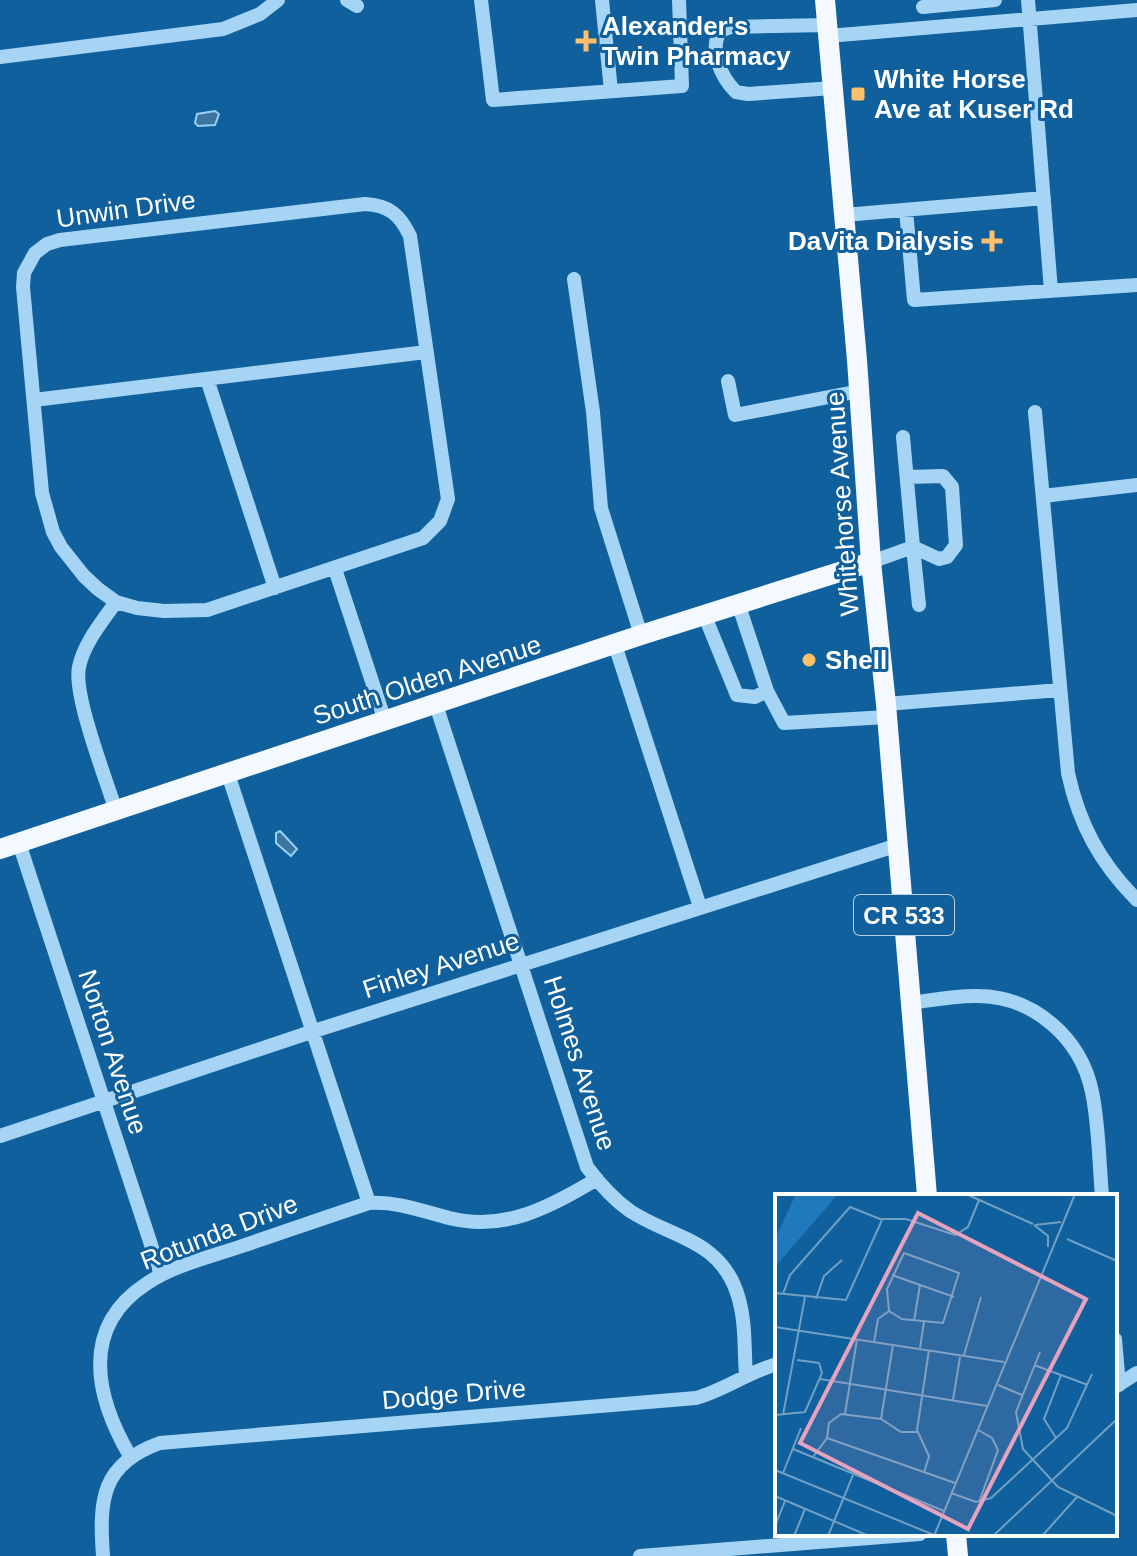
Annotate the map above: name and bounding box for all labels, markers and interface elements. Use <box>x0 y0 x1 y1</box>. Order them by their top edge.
place label: Alexander's Twin Pharmacy <box>602 11 791 71</box>
marker: Alexander's Twin Pharmacy <box>577 32 595 50</box>
place label: White Horse Ave at Kuser Rd <box>874 64 1074 124</box>
marker: White Horse Ave at Kuser Rd <box>849 85 867 103</box>
street label: Unwin Drive <box>55 184 197 234</box>
place label: DaVita Dialysis <box>788 226 974 256</box>
marker: DaVita Dialysis <box>981 230 1003 252</box>
street label: Whitehorse Avenue <box>819 391 865 617</box>
street label: South Olden Avenue <box>309 629 545 731</box>
place label: Shell <box>825 645 887 675</box>
marker: Shell <box>800 651 818 669</box>
road number: CR 533 <box>854 895 954 935</box>
street label: Finley Avenue <box>359 926 523 1004</box>
street label: Norton Avenue <box>72 966 154 1138</box>
street label: Holmes Avenue <box>538 972 622 1154</box>
street label: Rotunda Drive <box>136 1188 302 1276</box>
inset map <box>775 1194 1117 1536</box>
street label: Dodge Drive <box>381 1373 527 1415</box>

